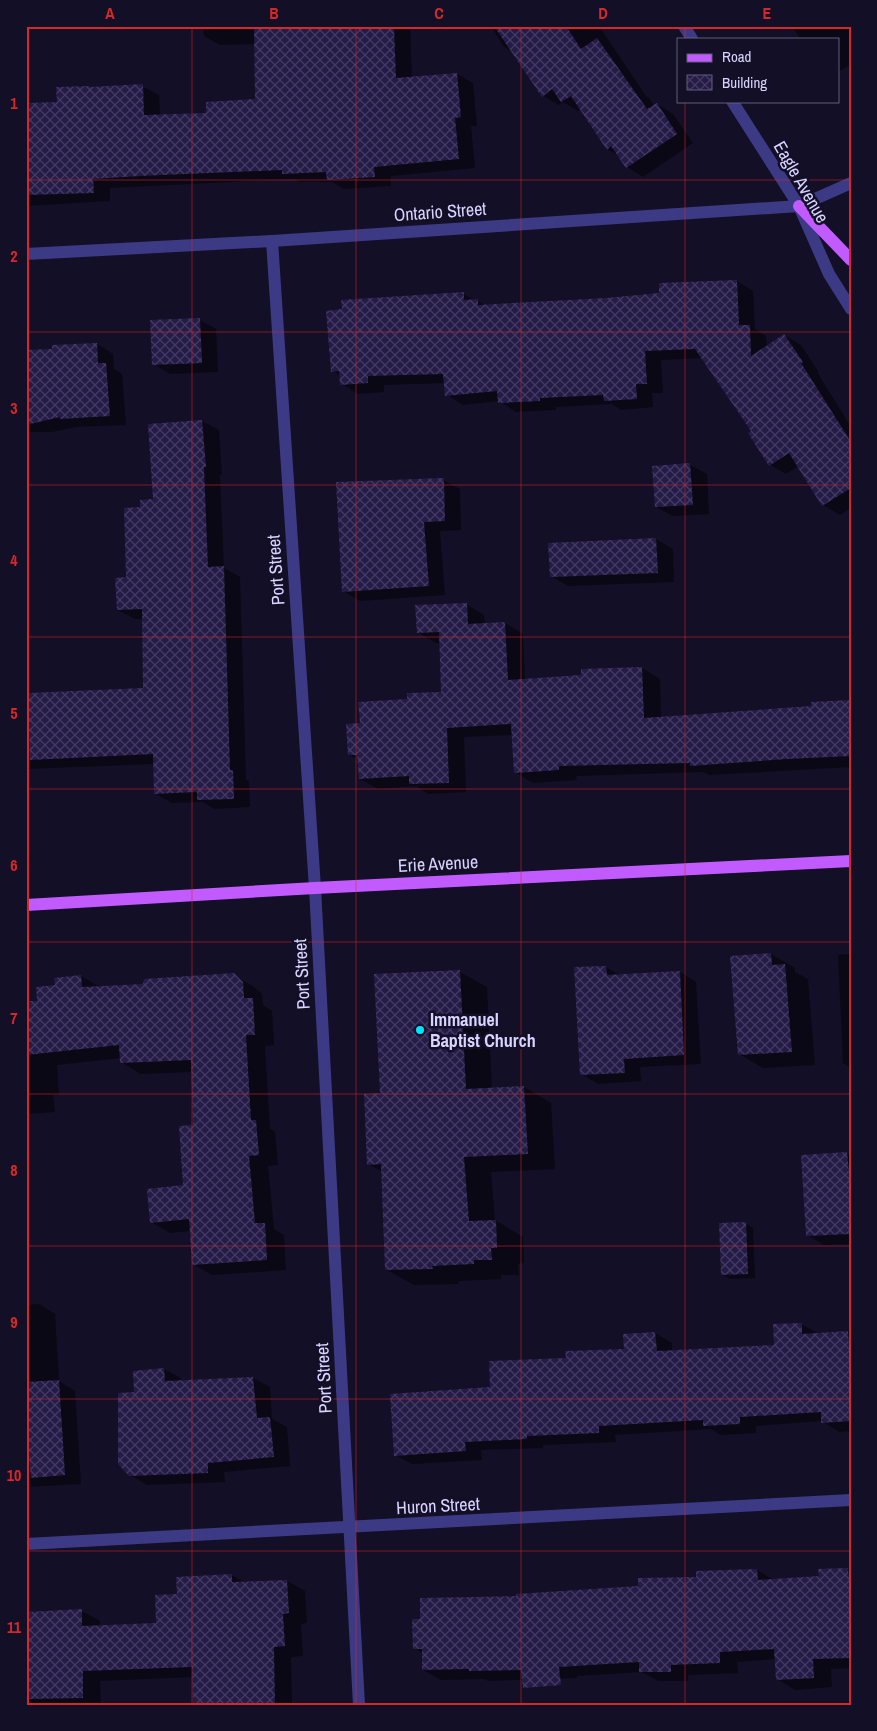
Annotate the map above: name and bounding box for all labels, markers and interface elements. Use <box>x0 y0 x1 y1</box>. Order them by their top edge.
text: A <box>105 2 115 24</box>
text: B <box>269 2 279 24</box>
text: C <box>434 2 444 24</box>
text: D <box>598 2 608 24</box>
text: E <box>763 2 772 24</box>
legend <box>677 38 840 102</box>
text: Road <box>722 46 751 67</box>
text: Building <box>722 72 767 93</box>
text: 1 <box>10 92 18 114</box>
street label: Eagle Avenue <box>768 136 835 227</box>
street label: Ontario Street <box>393 196 487 227</box>
text: 2 <box>10 245 18 267</box>
text: 3 <box>10 397 18 419</box>
street label: Port Street <box>261 534 290 606</box>
text: 4 <box>10 549 18 571</box>
text: 5 <box>10 702 18 724</box>
street label: Erie Avenue <box>397 849 479 878</box>
text: 6 <box>10 854 18 876</box>
street label: Port Street <box>287 938 316 1010</box>
text: 7 <box>10 1007 18 1029</box>
place label: Immanuel Baptist Church <box>430 1007 536 1053</box>
marker: Immanuel Baptist Church <box>414 1024 426 1036</box>
text: 8 <box>10 1159 18 1181</box>
text: 9 <box>10 1311 18 1333</box>
street label: Port Street <box>309 1342 338 1414</box>
text: 10 <box>7 1464 21 1486</box>
street label: Huron Street <box>396 1491 480 1520</box>
text: 11 <box>7 1616 22 1638</box>

